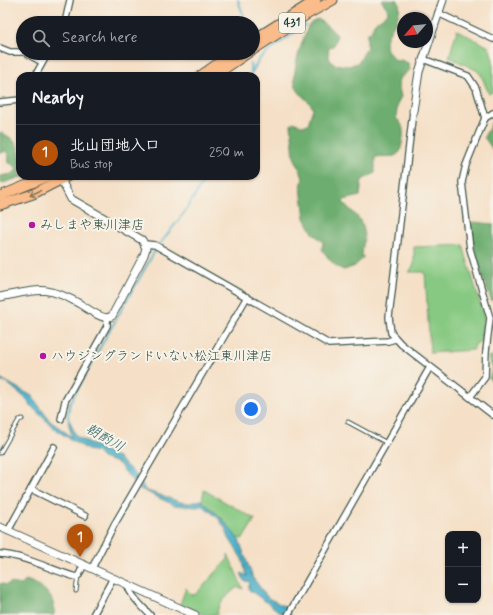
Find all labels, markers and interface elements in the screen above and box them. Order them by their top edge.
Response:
north arrow [397,12,433,48]
road number: 431 [279,13,305,33]
search box [16,16,260,60]
icon: search [30,27,52,49]
text: Search here [62,28,138,48]
text: Nearby [32,87,84,109]
text: 北山団地入口 [70,136,160,156]
text: 1 [42,144,48,161]
text: 250 m [209,144,244,161]
text: Bus stop [70,156,113,173]
one-way arrow [29,190,41,197]
place label: みしまや東川津店 [40,217,144,234]
marker: みしまや東川津店 [27,220,37,230]
place label: ハウジングランドいない松江東川津店 [51,348,272,365]
marker: ハウジングランドいない松江東川津店 [38,351,48,361]
your location [241,399,261,419]
water label: 朝酌川 [82,420,128,456]
pin: 1 [67,524,93,557]
map controls [445,531,481,603]
button: + [445,531,481,567]
button: − [445,567,481,603]

